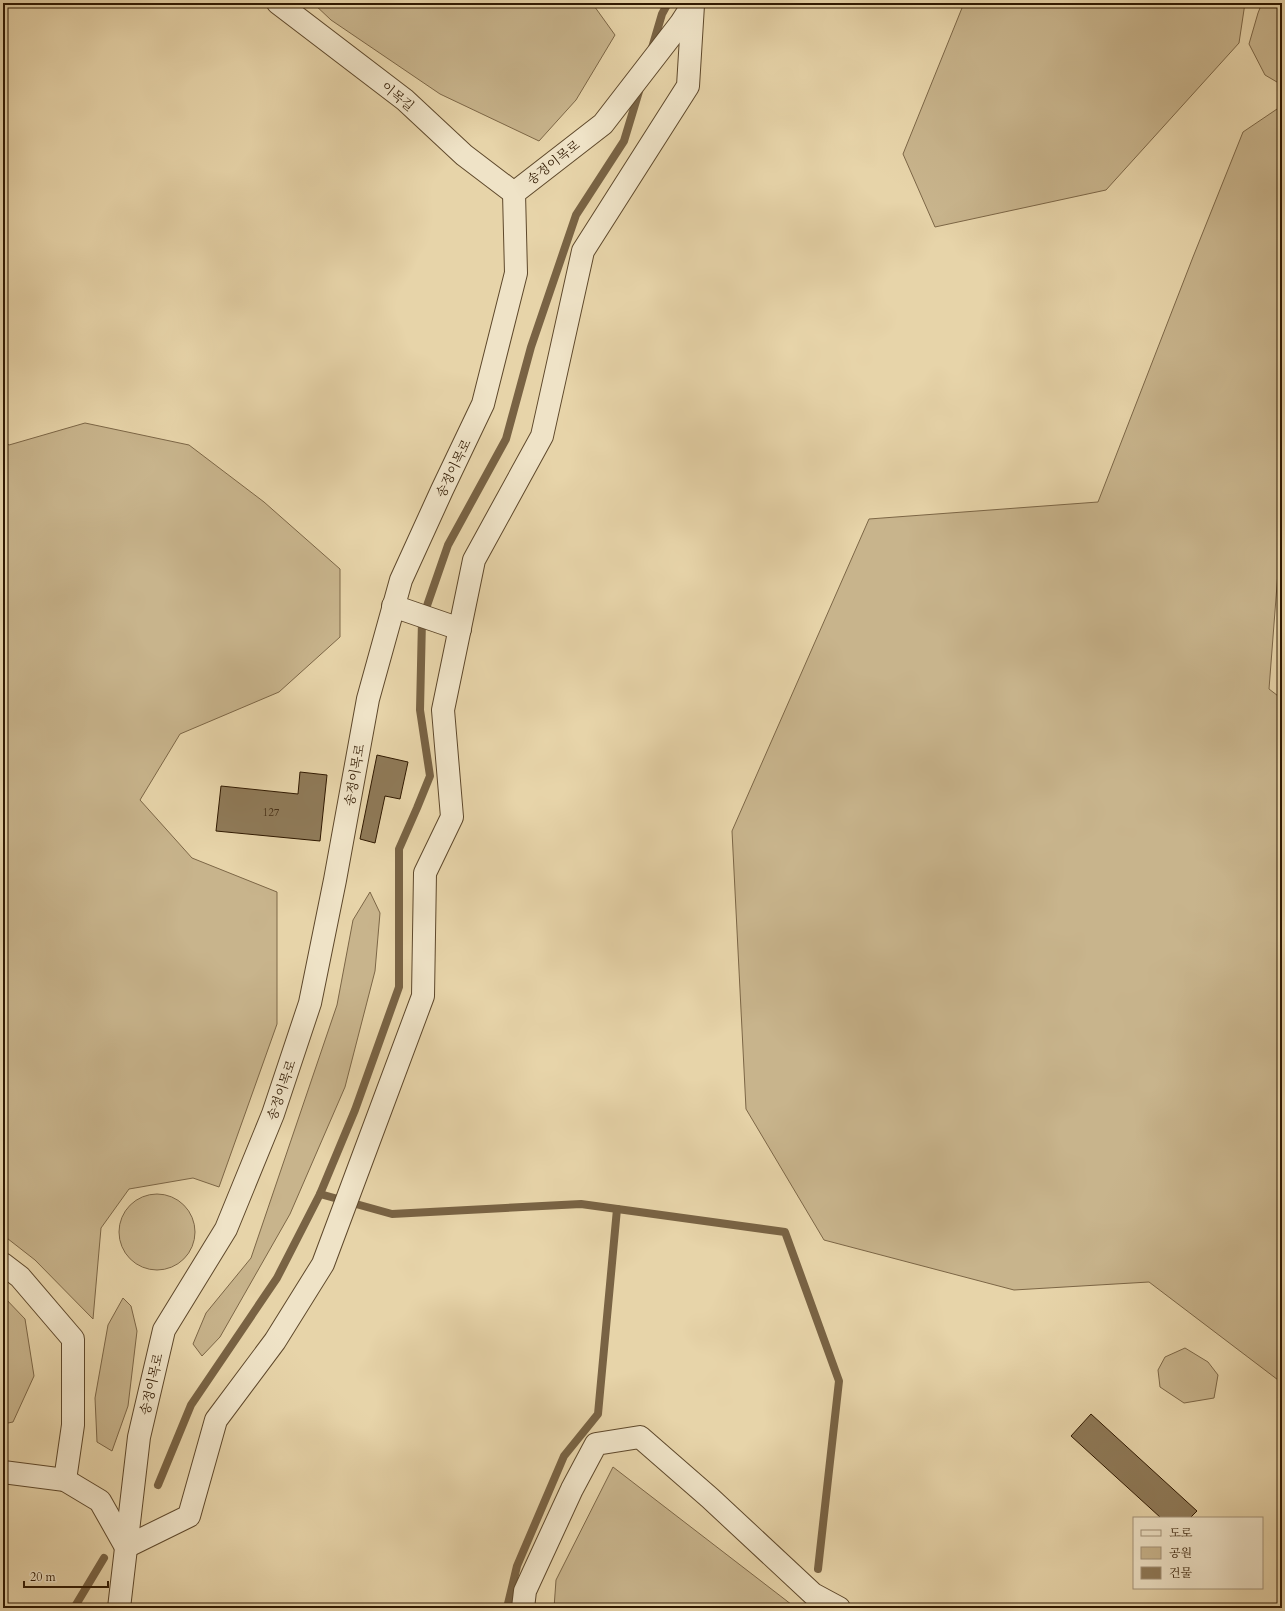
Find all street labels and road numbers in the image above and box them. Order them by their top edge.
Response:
street label: 이목길 [377,78,418,116]
street label: 송정이목로 [523,136,584,189]
street label: 송정이목로 [432,436,476,501]
street label: 송정이목로 [341,742,369,808]
street label: 송정이목로 [263,1057,301,1123]
street label: 송정이목로 [136,1351,168,1417]

